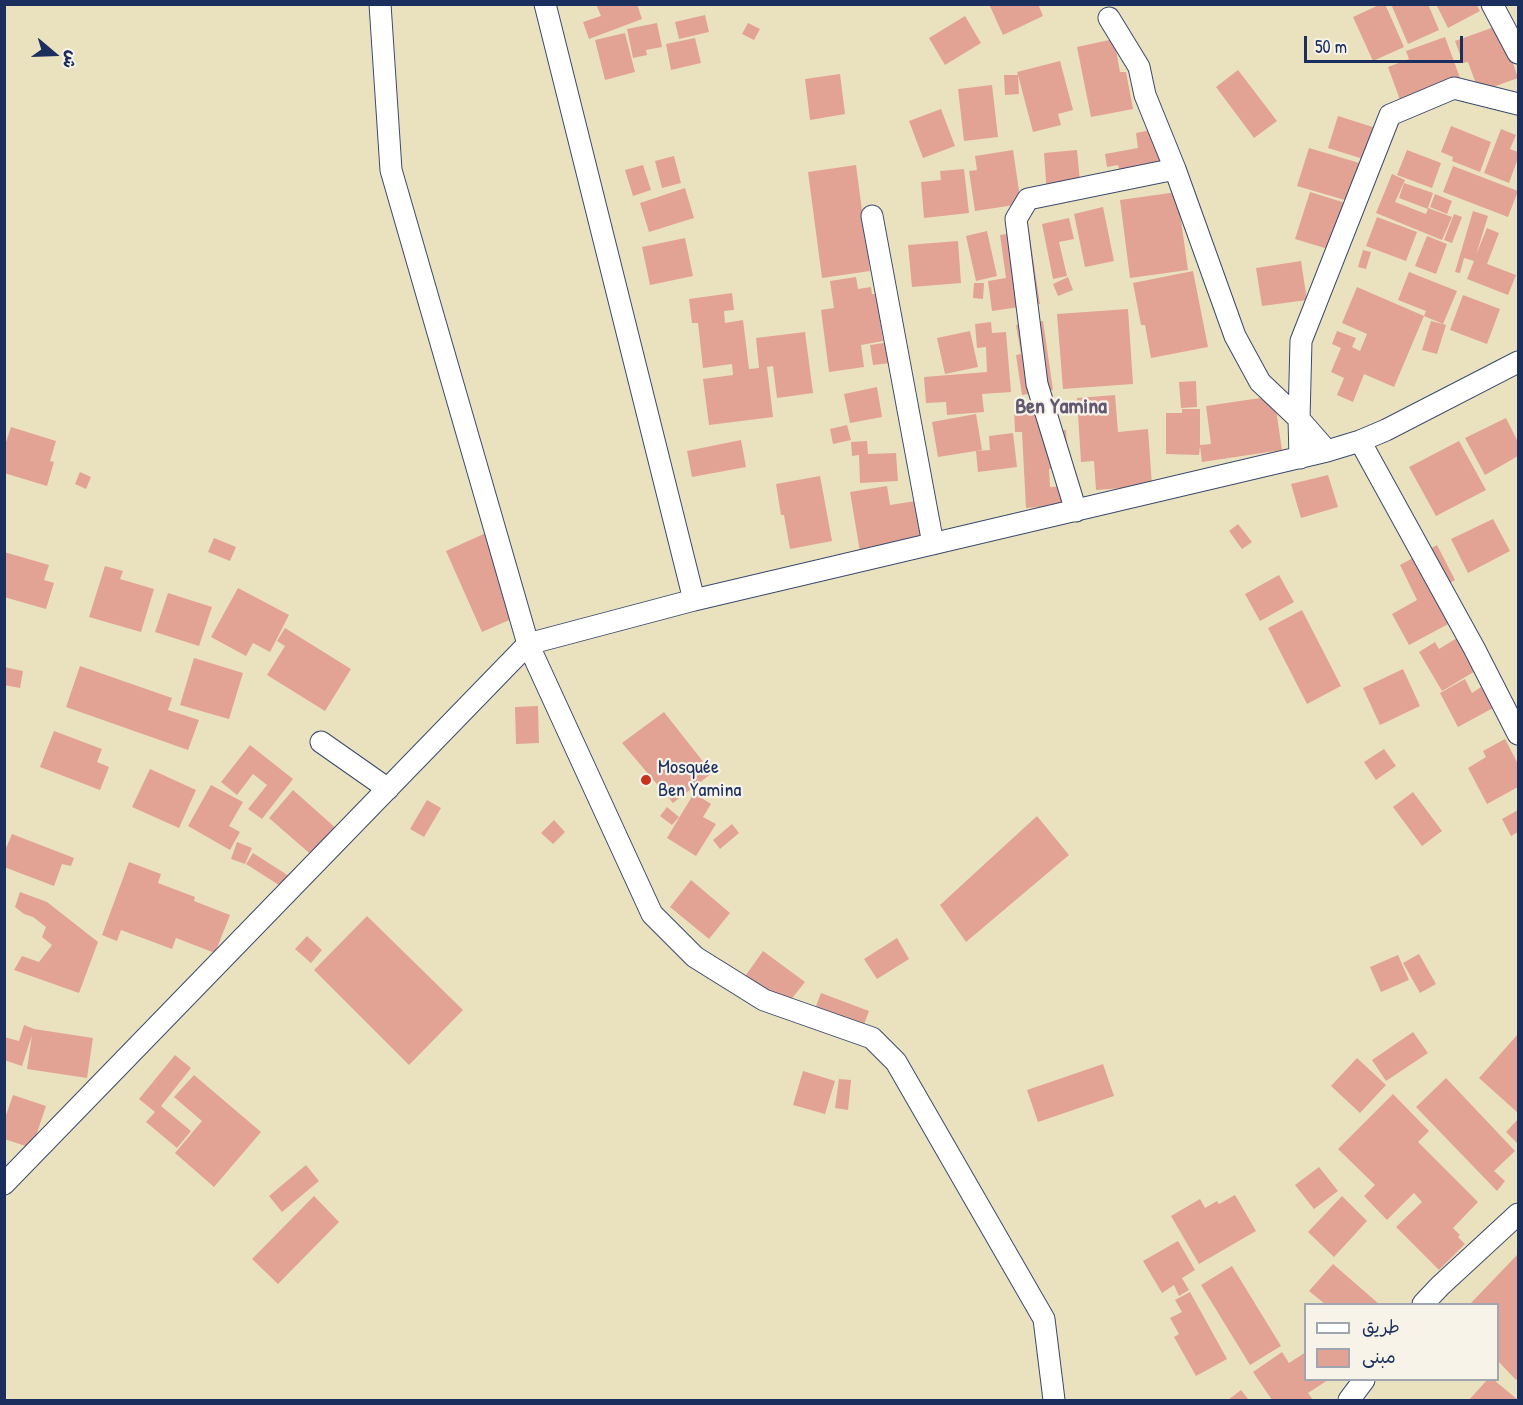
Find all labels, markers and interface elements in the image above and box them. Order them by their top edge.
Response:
north arrow [24,24,84,84]
scale bar [1307,24,1466,62]
text: 50 m [1315,34,1347,59]
text: ش [58,48,84,72]
district label: Ben Yamina [1015,394,1107,420]
place label: Mosquée Ben Yamina [658,756,741,803]
marker: Mosquée Ben Yamina [639,773,653,787]
legend [1304,1303,1499,1381]
text: طريق [1362,1314,1400,1339]
text: مبنى [1362,1344,1396,1369]

